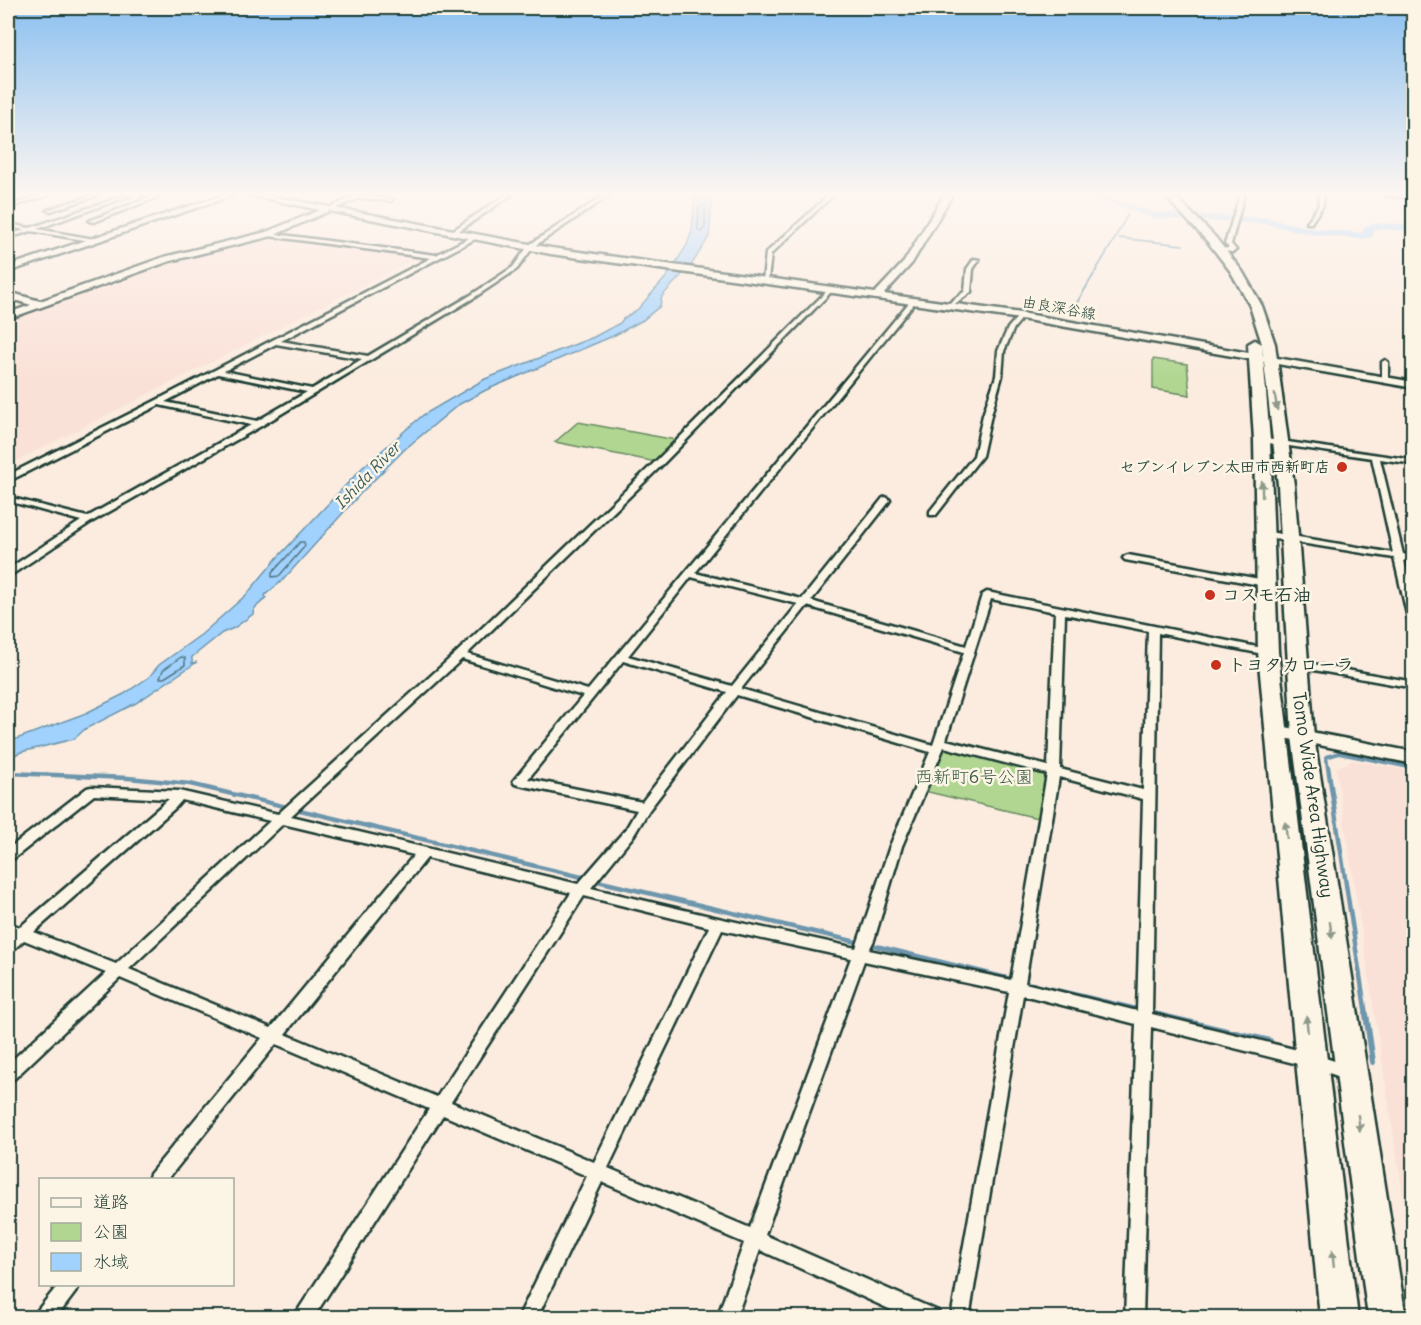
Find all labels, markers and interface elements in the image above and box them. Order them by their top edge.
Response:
street label: 由良深谷線 [1020,292,1098,323]
one-way arrow [1272,392,1281,411]
water label: Ishida River [330,435,406,513]
place label: セブンイレブン太田市西新町店 [1120,457,1330,476]
marker: セブンイレブン太田市西新町店 [1335,460,1349,474]
one-way arrow [1258,479,1267,498]
place label: コスモ石油 [1222,583,1311,606]
marker: コスモ石油 [1203,588,1217,602]
place label: トヨタカローラ [1228,653,1354,676]
marker: トヨタカローラ [1209,658,1223,672]
street label: Tomo Wide Area Highway [1288,690,1339,899]
park label: 西新町6号公園 [915,765,1033,788]
one-way arrow [1281,820,1291,839]
one-way arrow [1326,920,1335,939]
one-way arrow [1302,1014,1311,1033]
one-way arrow [1354,1113,1363,1132]
legend [39,1178,234,1286]
text: 道路 [93,1190,129,1213]
text: 公園 [93,1220,129,1243]
text: 水域 [93,1250,129,1273]
one-way arrow [1328,1250,1337,1269]

